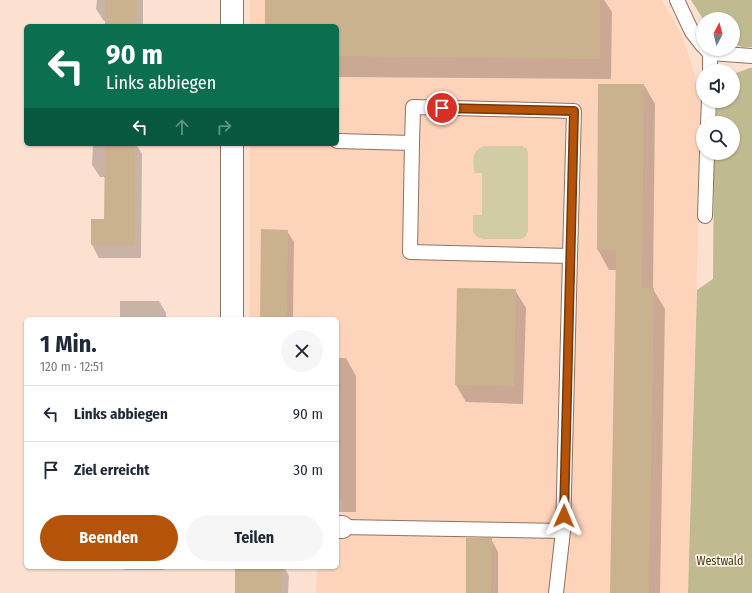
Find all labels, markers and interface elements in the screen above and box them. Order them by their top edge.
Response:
north arrow [696,12,740,56]
map controls [696,12,740,160]
text: 90 m [106,38,163,71]
icon: left [40,40,92,92]
button: sound [696,64,740,108]
text: Links abbiegen [106,72,216,94]
pin [425,91,459,125]
icon: arrive [431,97,453,119]
icon: left [129,116,151,138]
icon: ahead [171,116,193,138]
icon: right [213,116,235,138]
button: search [696,116,740,160]
text: 1 Min. [40,330,97,358]
button: close [281,330,323,372]
text: 120 m · 12:51 [40,359,104,374]
icon: left [40,403,62,425]
text: Links abbiegen [74,405,168,423]
text: 90 m [293,405,323,423]
icon: arrive [40,459,62,481]
text: Ziel erreicht [74,461,149,479]
text: 30 m [293,461,323,479]
position arrow [543,495,585,537]
button: Beenden [40,515,178,561]
button: Teilen [186,515,323,561]
park label: Westwald [697,554,743,568]

